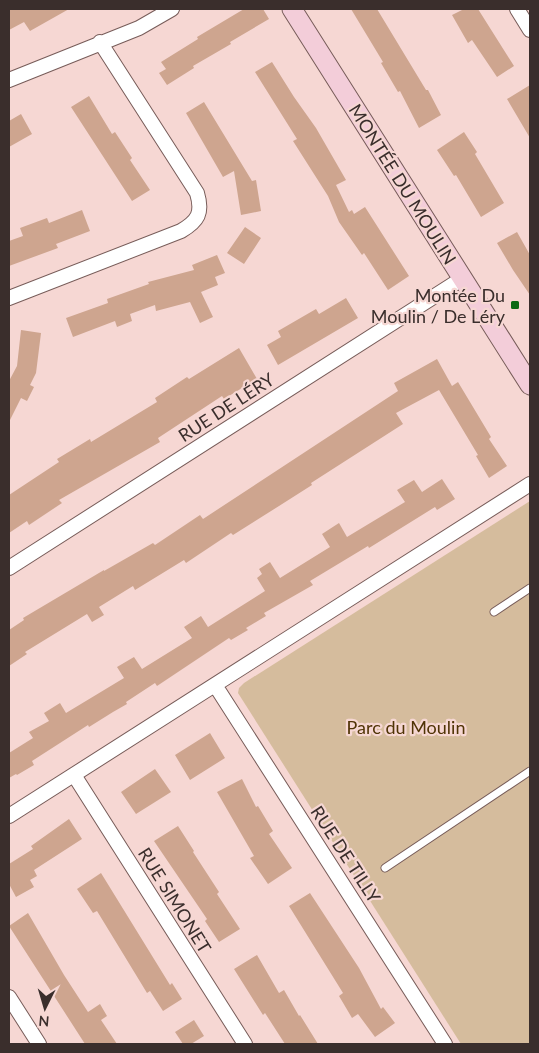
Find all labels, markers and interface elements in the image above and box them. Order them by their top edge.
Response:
street label: MONTÉE DU MOULIN [345,100,461,268]
place label: Montée Du Moulin / De Léry [371,284,506,327]
marker: Montée Du Moulin / De Léry [509,299,521,311]
street label: RUE DE LÉRY [174,367,279,446]
park label: Parc du Moulin [347,716,465,738]
street label: RUE DE TILLY [306,801,386,907]
street label: RUE SIMONET [134,843,216,957]
north arrow [20,983,70,1033]
text: N [38,1013,50,1030]

